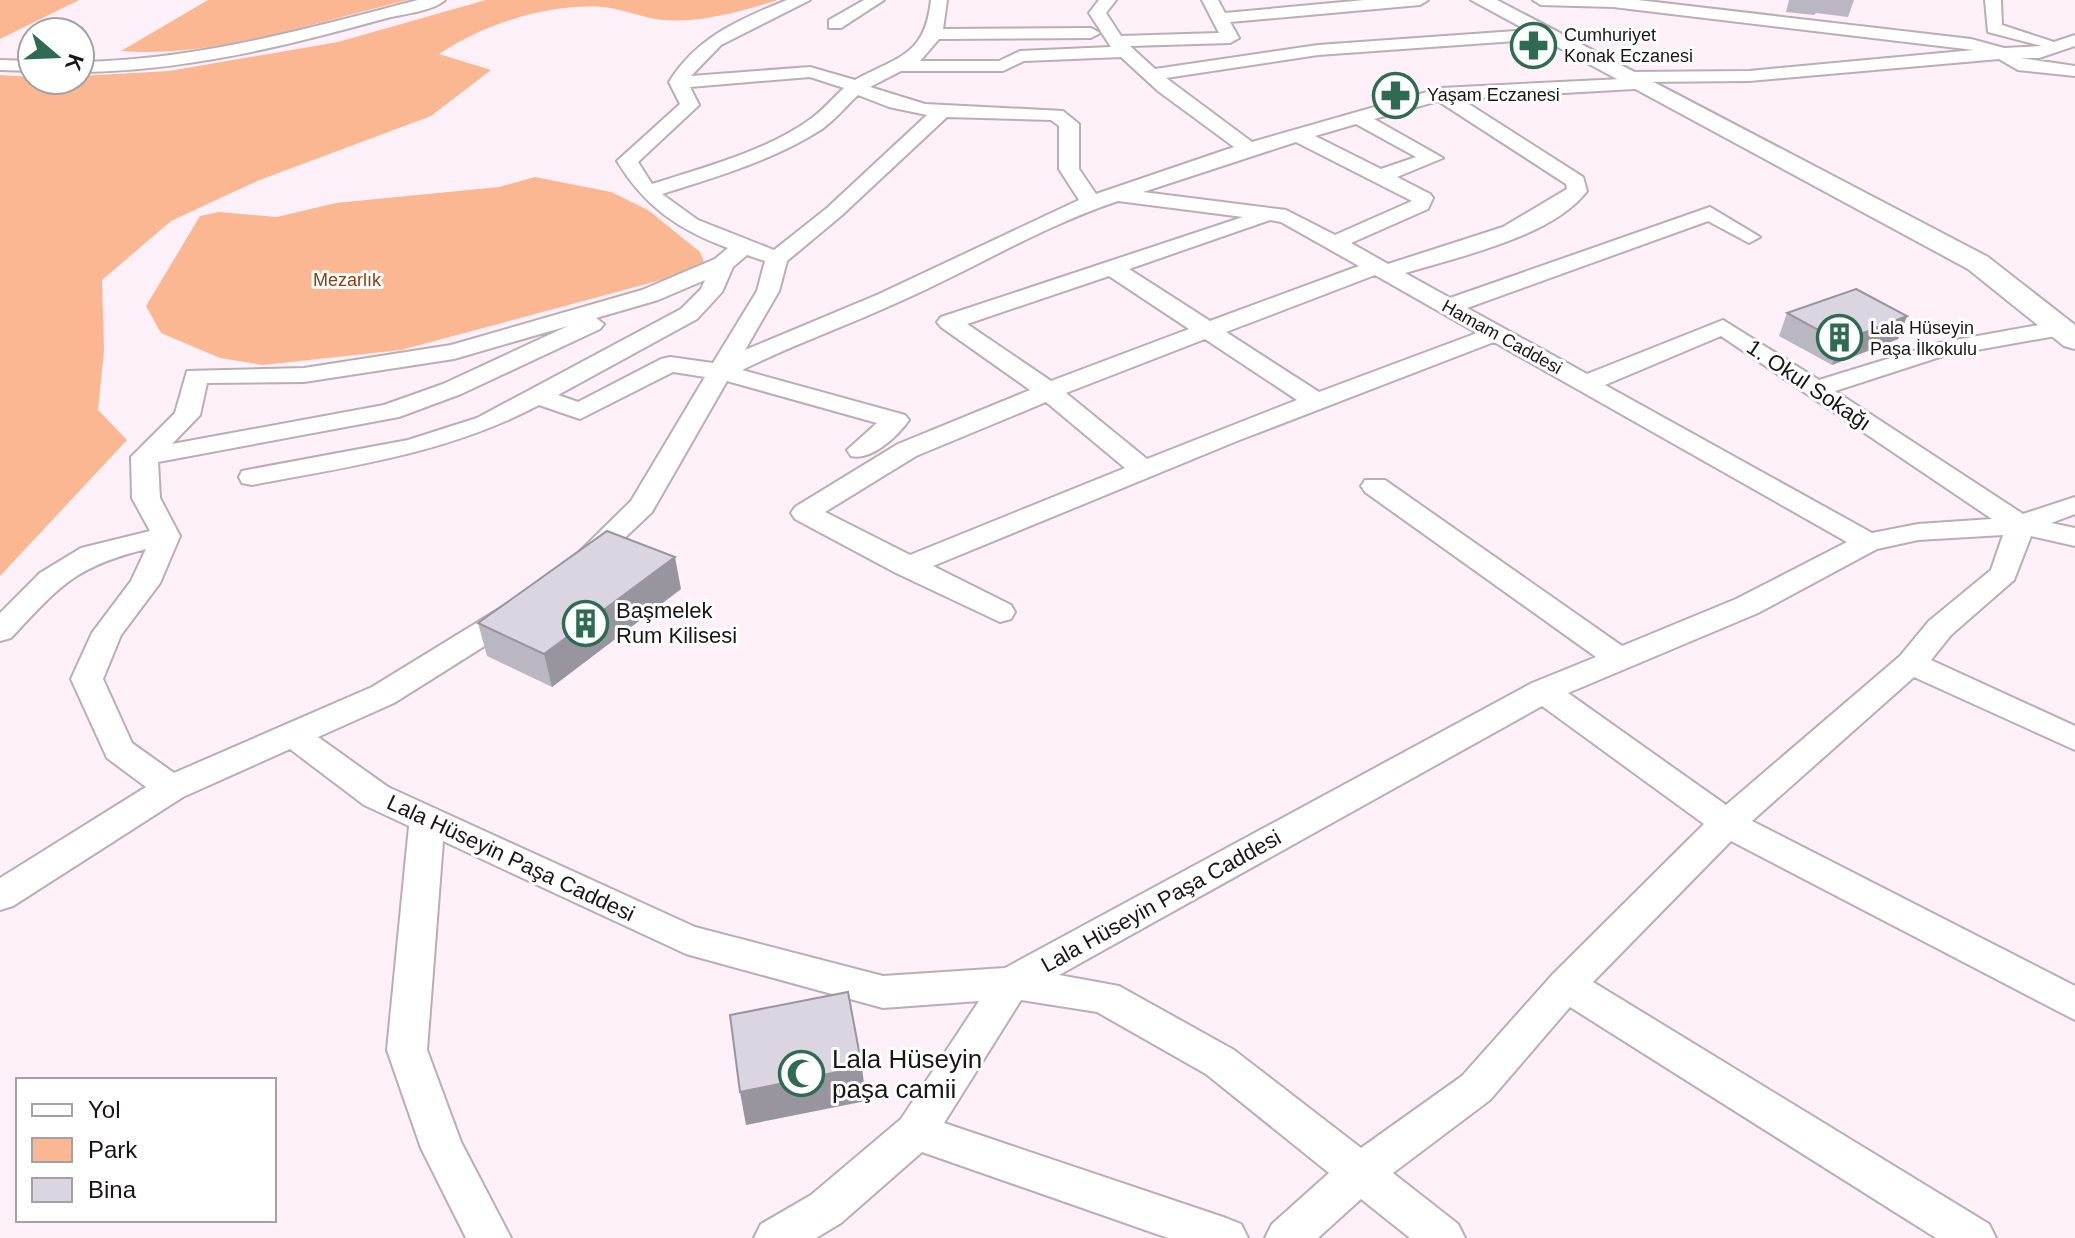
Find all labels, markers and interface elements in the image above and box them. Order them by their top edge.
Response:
north arrow [16,16,96,96]
pharmacy icon: Cumhuriyet Konak Eczanesi [1509,21,1557,69]
place label: Cumhuriyet Konak Eczanesi [1564,25,1693,66]
text: K [60,51,89,74]
pharmacy icon: Yaşam Eczanesi [1372,71,1420,119]
place label: Yaşam Eczanesi [1427,85,1560,105]
park label: Mezarlık [313,270,382,290]
street label: Hamam Caddesi [1439,296,1565,378]
building icon: Lala Hüseyin Paşa İlkokulu [1815,314,1863,362]
place label: Lala Hüseyin Paşa İlkokulu [1870,318,1977,359]
street label: 1. Okul Sokağı [1742,334,1876,436]
place label: Başmelek Rum Kilisesi [616,598,737,648]
building icon: Başmelek Rum Kilisesi [561,599,609,647]
street label: Lala Hüseyin Paşa Caddesi [383,790,639,926]
street label: Lala Hüseyin Paşa Caddesi [1037,825,1285,977]
place label: Lala Hüseyin paşa camii [832,1044,982,1104]
mosque icon: Lala Hüseyin paşa camii [777,1050,825,1098]
legend [16,1078,276,1222]
text: Yol [88,1096,120,1123]
text: Park [88,1136,138,1163]
text: Bina [88,1176,137,1203]

